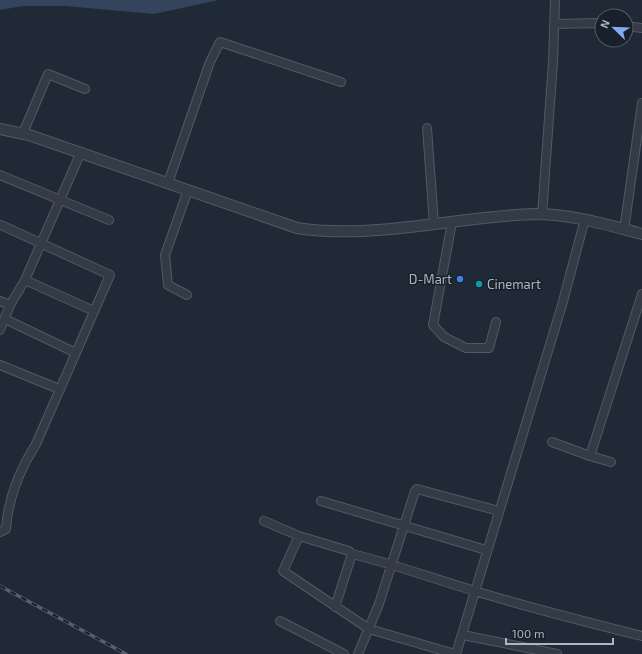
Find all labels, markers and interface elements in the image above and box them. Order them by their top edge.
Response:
north arrow [594,8,634,48]
text: N [597,18,612,30]
place label: D-Mart [409,271,452,287]
marker: D-Mart [455,274,465,284]
place label: Cinemart [487,276,541,292]
marker: Cinemart [474,279,484,289]
scale bar [506,620,613,646]
text: 100 m [512,626,544,640]

